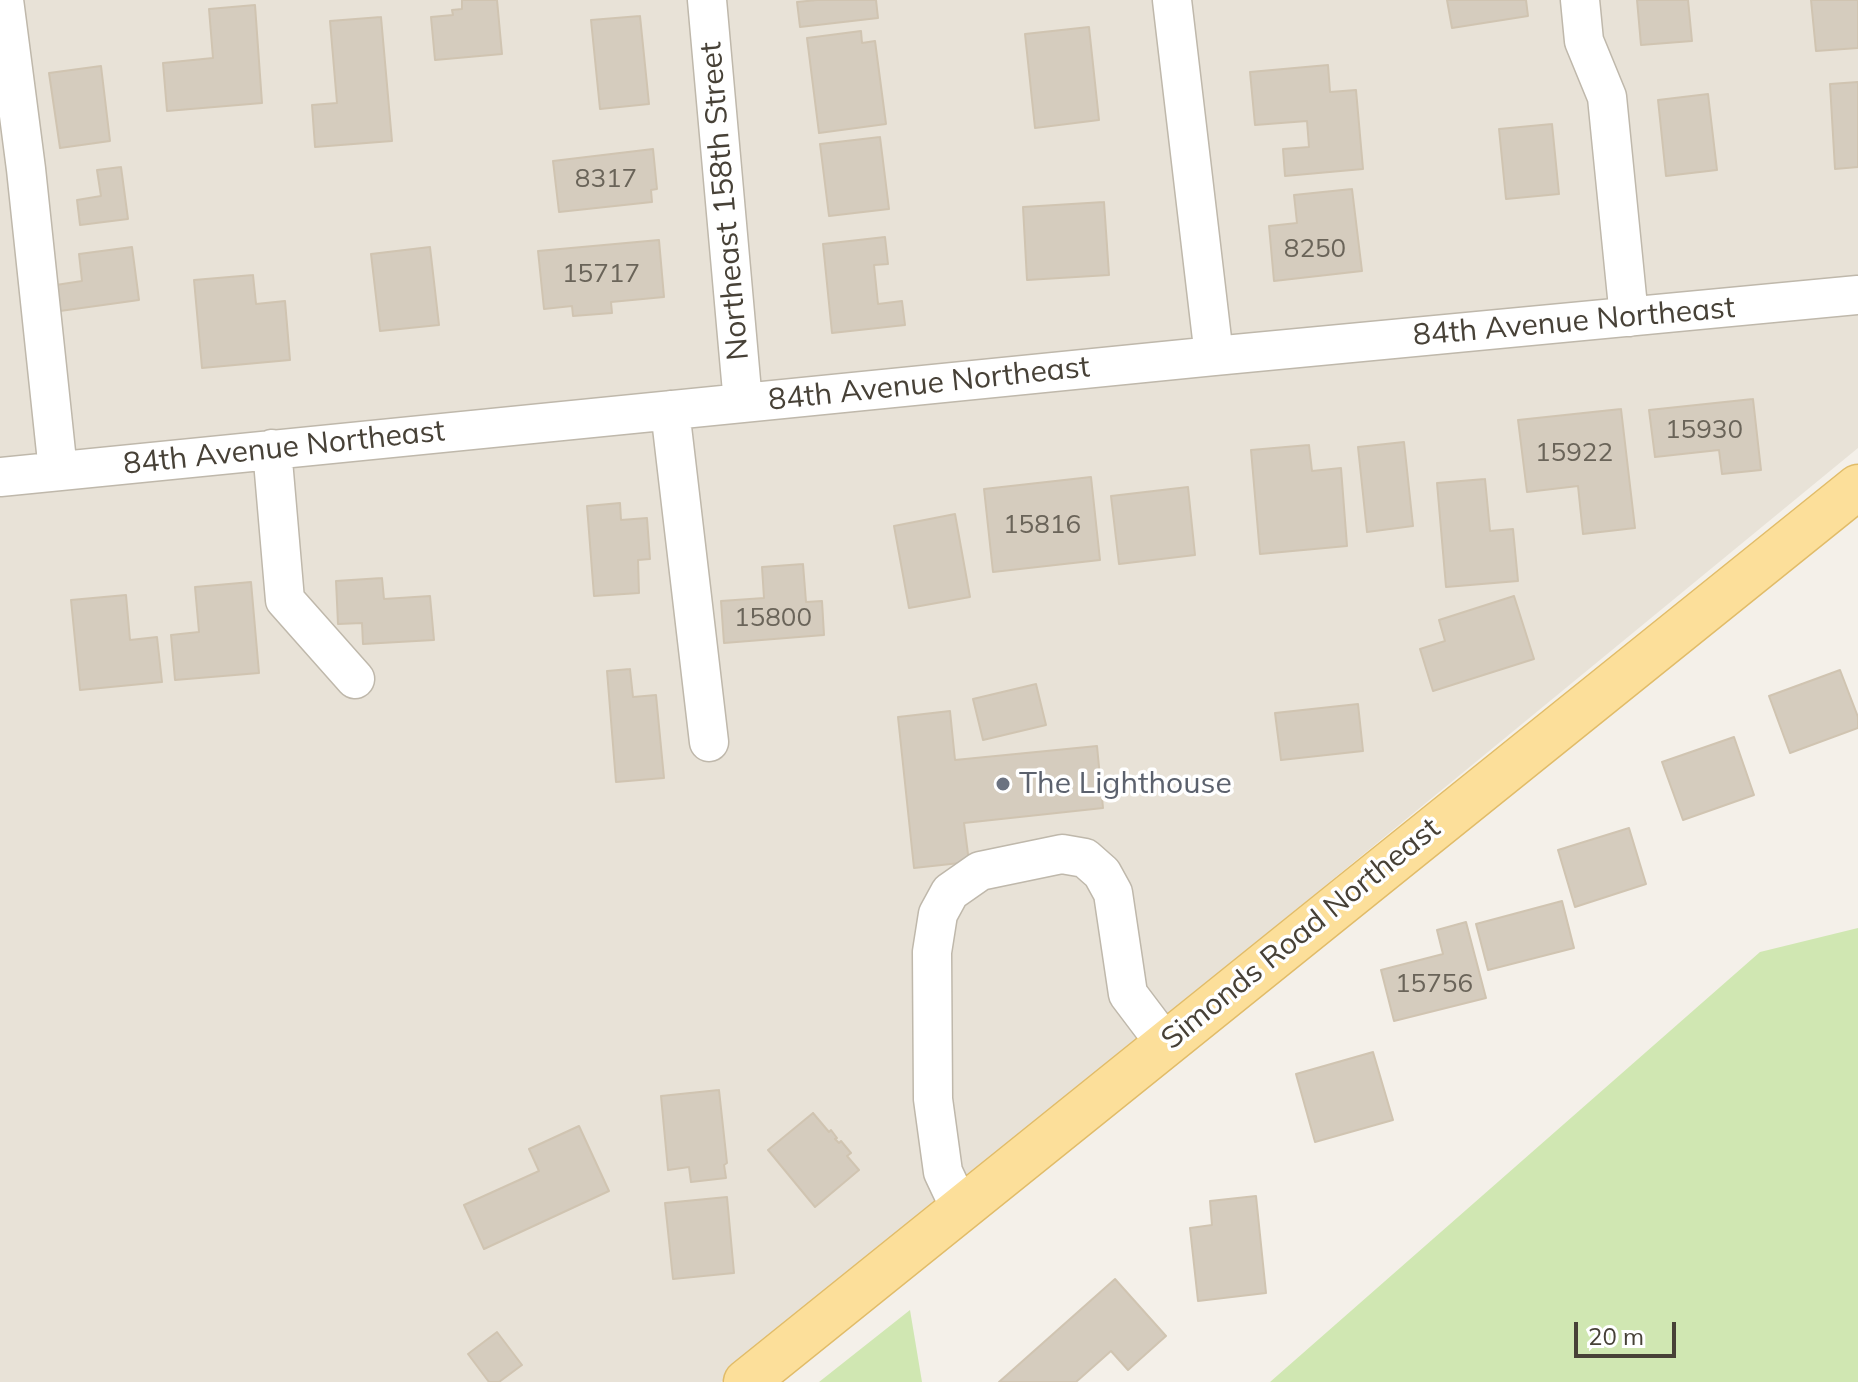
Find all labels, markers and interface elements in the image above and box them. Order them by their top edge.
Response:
street label: Northeast 158th Street [693,40,757,362]
house number: 8317 [575,163,637,195]
house number: 8250 [1284,233,1346,265]
house number: 15717 [562,258,640,290]
street label: 84th Avenue Northeast [1412,290,1736,354]
street label: 84th Avenue Northeast [766,349,1092,419]
street label: 84th Avenue Northeast [121,413,447,483]
house number: 15930 [1665,414,1743,446]
house number: 15922 [1535,437,1613,469]
house number: 15816 [1003,509,1081,541]
house number: 15800 [734,602,812,634]
place label: The Lighthouse [1019,766,1232,802]
marker: The Lighthouse [994,775,1012,793]
street label: Simonds Road Northeast [1155,811,1447,1057]
house number: 15756 [1395,968,1473,1000]
scale bar [1578,1306,1680,1356]
text: 20 m [1588,1321,1644,1351]

